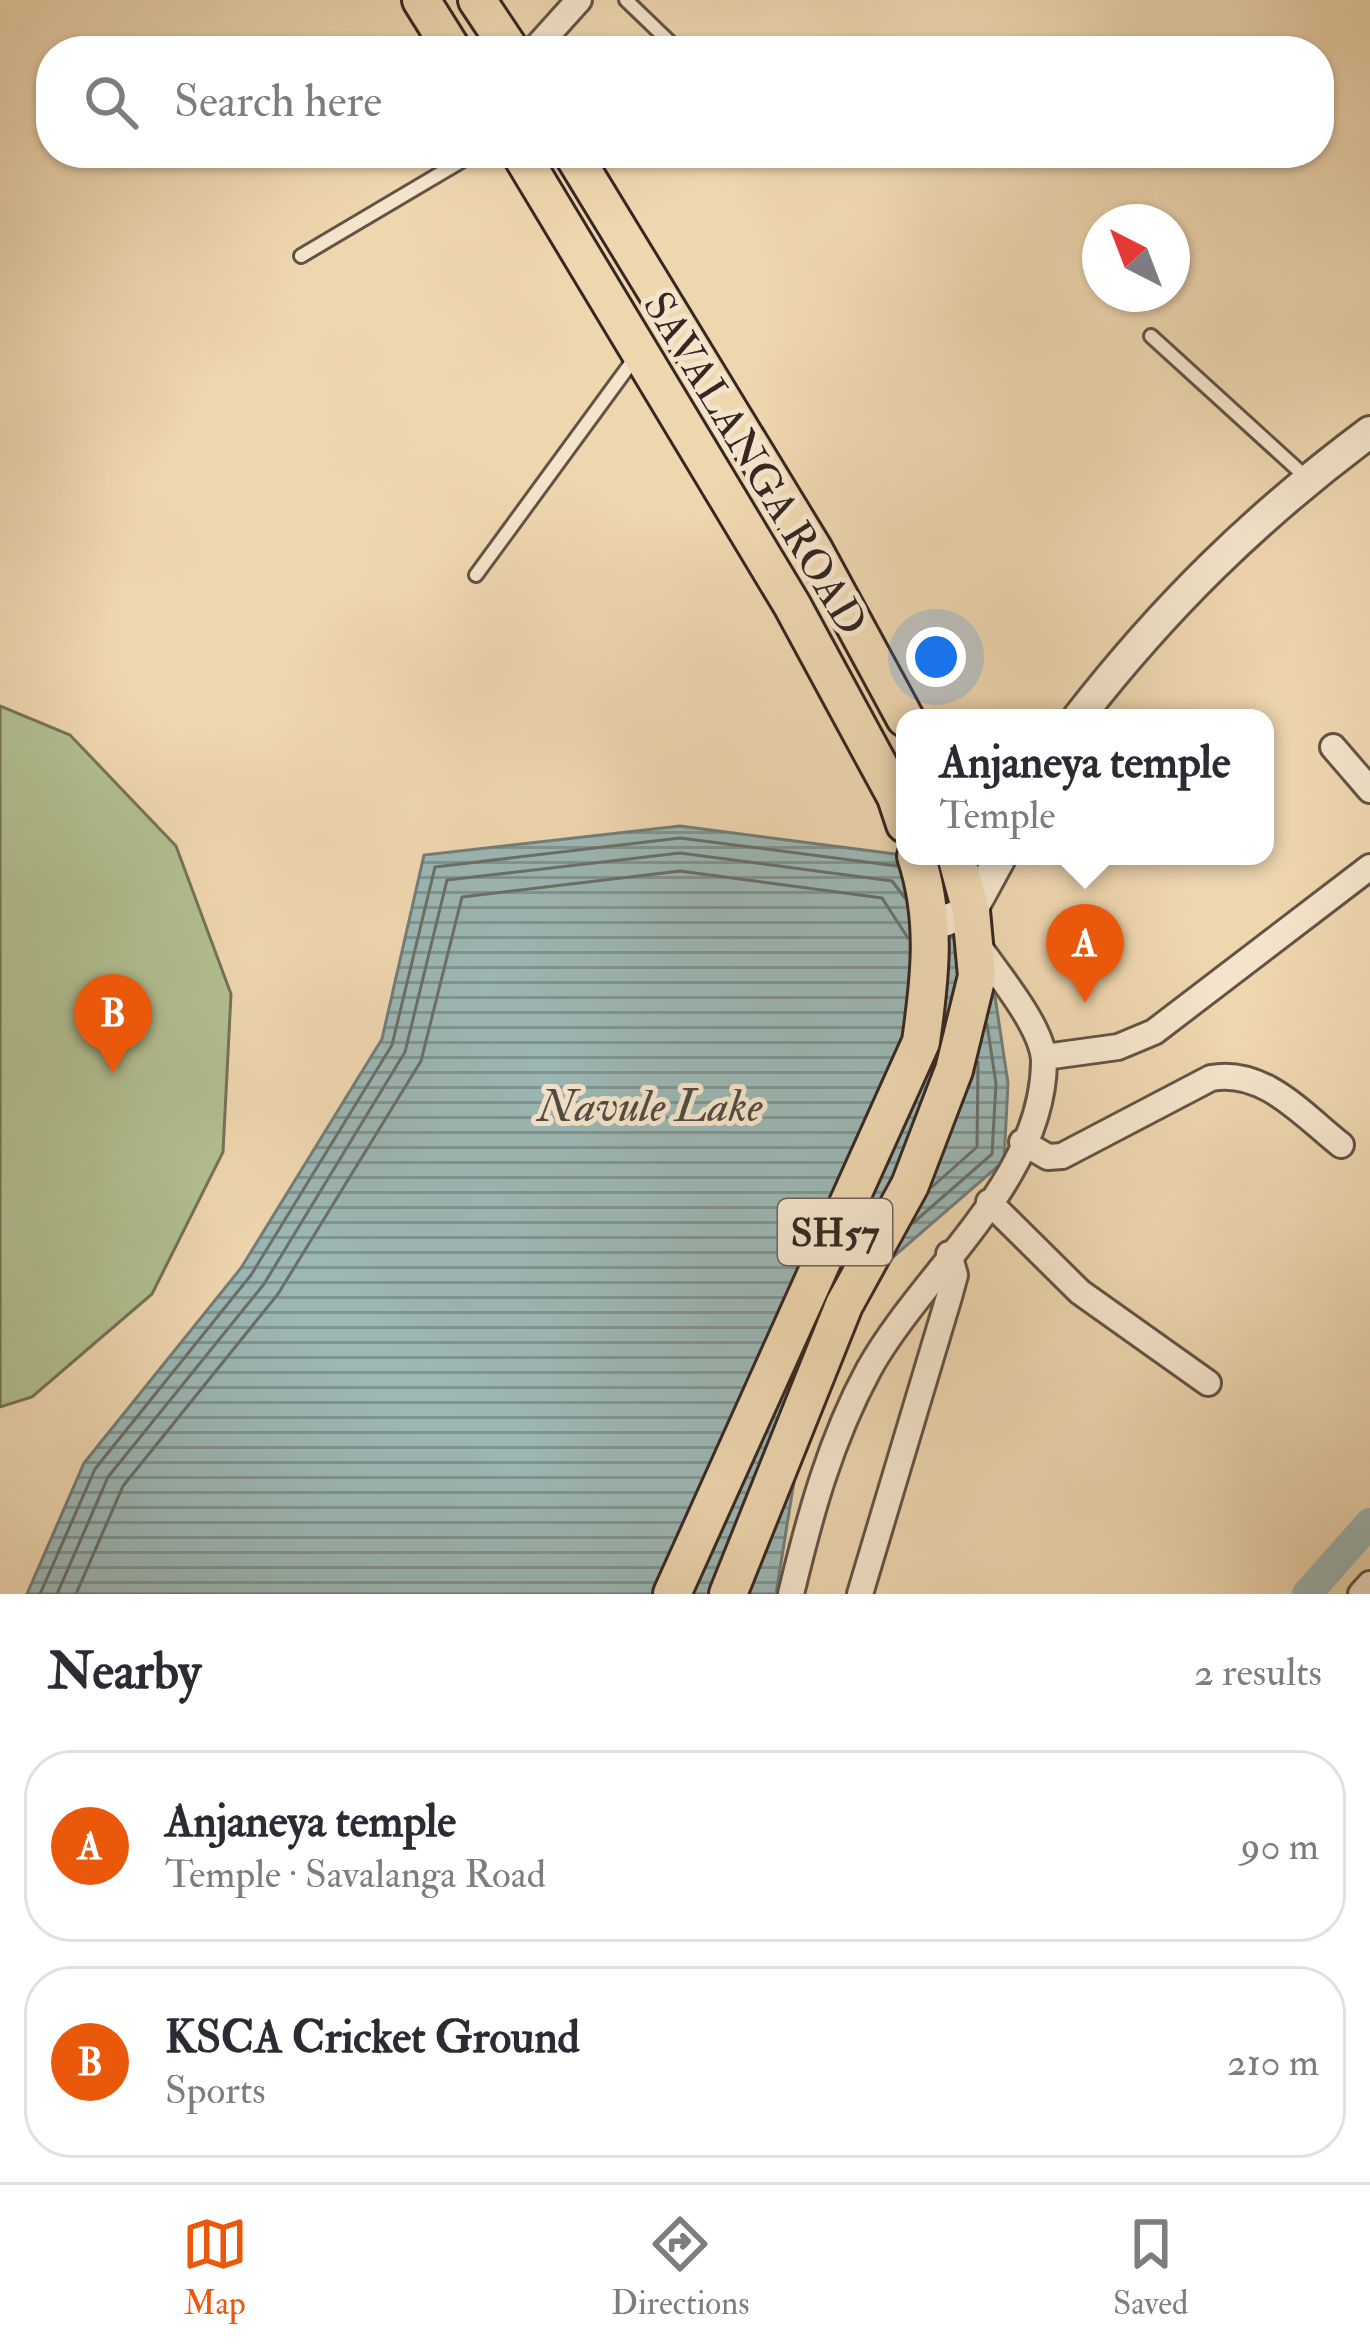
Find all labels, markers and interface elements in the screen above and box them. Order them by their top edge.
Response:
search box [36,36,1334,168]
icon: search [78,69,144,135]
text: Search here [174,74,382,130]
north arrow [1082,204,1190,312]
street label: SAVALANGA ROAD [631,283,877,645]
your location [906,627,966,687]
popup [896,709,1274,865]
text: Anjaneya temple [940,735,1230,791]
text: Temple [940,791,1056,840]
pin: A [1046,904,1124,1003]
pin: B [74,974,152,1073]
water label: Navule Lake [536,1079,763,1135]
road number: SH57 [778,1199,892,1265]
text: Nearby [48,1640,201,1704]
text: 2 results [1194,1648,1322,1697]
text: Anjaneya temple [165,1794,456,1850]
text: A [78,1822,102,1871]
text: 90 m [1241,1822,1319,1871]
text: Temple · Savalanga Road [165,1850,546,1899]
text: KSCA Cricket Ground [165,2010,580,2066]
text: B [77,2038,103,2087]
text: 210 m [1227,2038,1319,2087]
text: Sports [165,2066,266,2115]
tab: Map [182,2211,248,2324]
tab: Directions [611,2211,750,2324]
tab: Saved [1113,2211,1188,2324]

